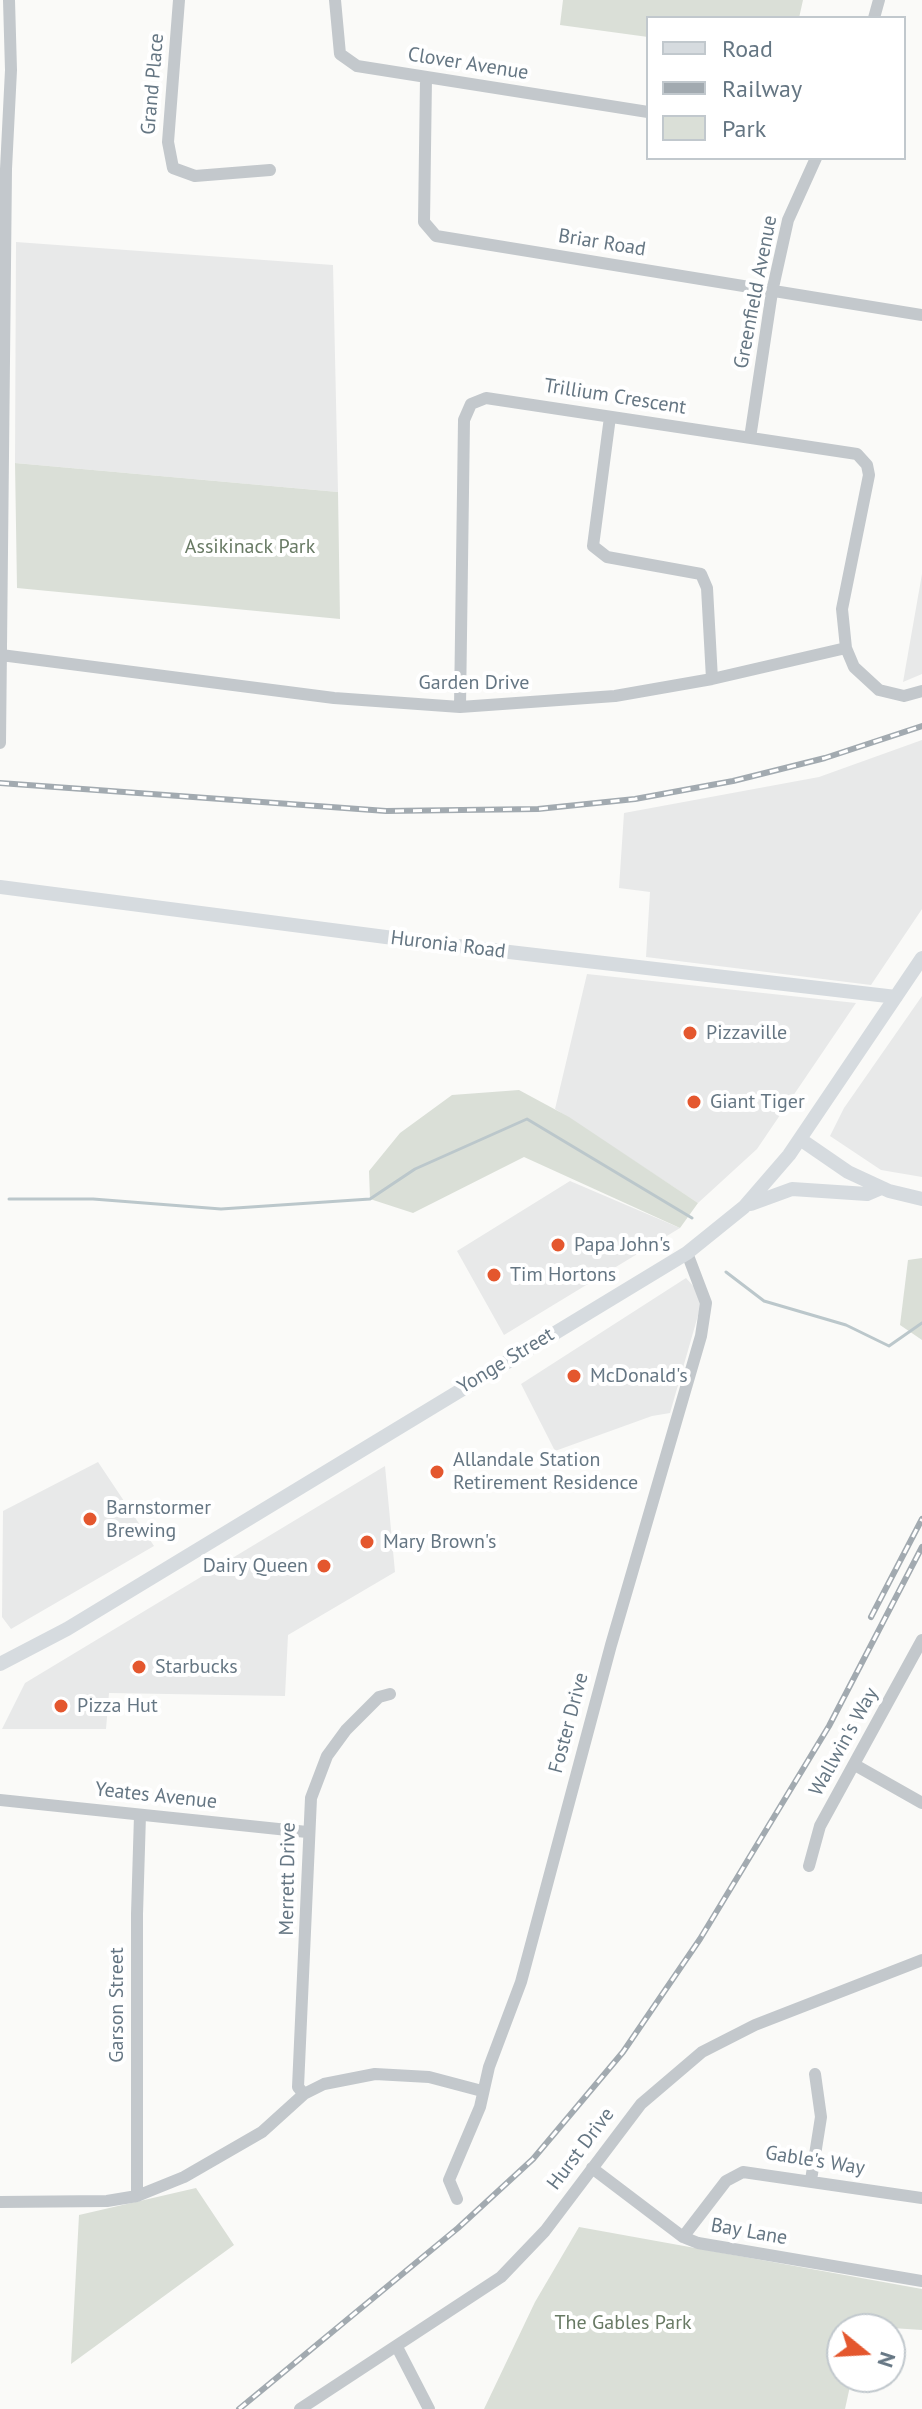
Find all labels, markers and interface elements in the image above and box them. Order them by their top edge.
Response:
legend [646,16,906,160]
street label: Grand Place [137,32,169,136]
text: Road [722,33,773,64]
street label: Clover Avenue [406,43,530,85]
text: Railway [722,73,802,104]
text: Park [722,113,766,144]
street label: Greenfield Avenue [729,213,783,371]
street label: Briar Road [557,224,647,262]
street label: Trillium Crescent [542,374,688,420]
park label: Assikinack Park [185,535,315,559]
street label: Garden Drive [419,671,529,695]
street label: Huronia Road [389,926,507,964]
place label: Pizzaville [706,1021,787,1045]
marker: Pizzaville [681,1024,699,1042]
place label: Giant Tiger [710,1090,805,1114]
marker: Giant Tiger [685,1093,703,1111]
place label: Papa John's [574,1233,670,1257]
marker: Papa John's [549,1236,567,1254]
place label: Tim Hortons [510,1263,616,1287]
marker: Tim Hortons [485,1266,503,1284]
street label: Yonge Street [453,1323,559,1399]
place label: McDonald's [590,1364,688,1388]
marker: McDonald's [565,1367,583,1385]
place label: Allandale Station Retirement Residence [453,1448,638,1495]
marker: Allandale Station Retirement Residence [428,1463,446,1481]
place label: Barnstormer Brewing [106,1496,211,1543]
marker: Barnstormer Brewing [81,1510,99,1528]
place label: Mary Brown's [383,1530,496,1554]
marker: Mary Brown's [358,1533,376,1551]
place label: Dairy Queen [203,1554,308,1578]
marker: Dairy Queen [315,1557,333,1575]
place label: Starbucks [155,1655,238,1679]
marker: Starbucks [130,1658,148,1676]
street label: Foster Drive [544,1670,594,1776]
street label: Wallwin's Way [804,1684,884,1800]
place label: Pizza Hut [77,1694,158,1718]
marker: Pizza Hut [52,1697,70,1715]
street label: Yeates Avenue [94,1778,218,1814]
street label: Merrett Drive [275,1822,301,1936]
street label: Garson Street [105,1947,129,2063]
street label: Hurst Drive [542,2103,620,2195]
street label: Gable's Way [763,2141,867,2181]
street label: Bay Lane [709,2213,789,2251]
park label: The Gables Park [554,2311,692,2335]
north arrow [826,2313,906,2393]
text: N [871,2349,902,2371]

